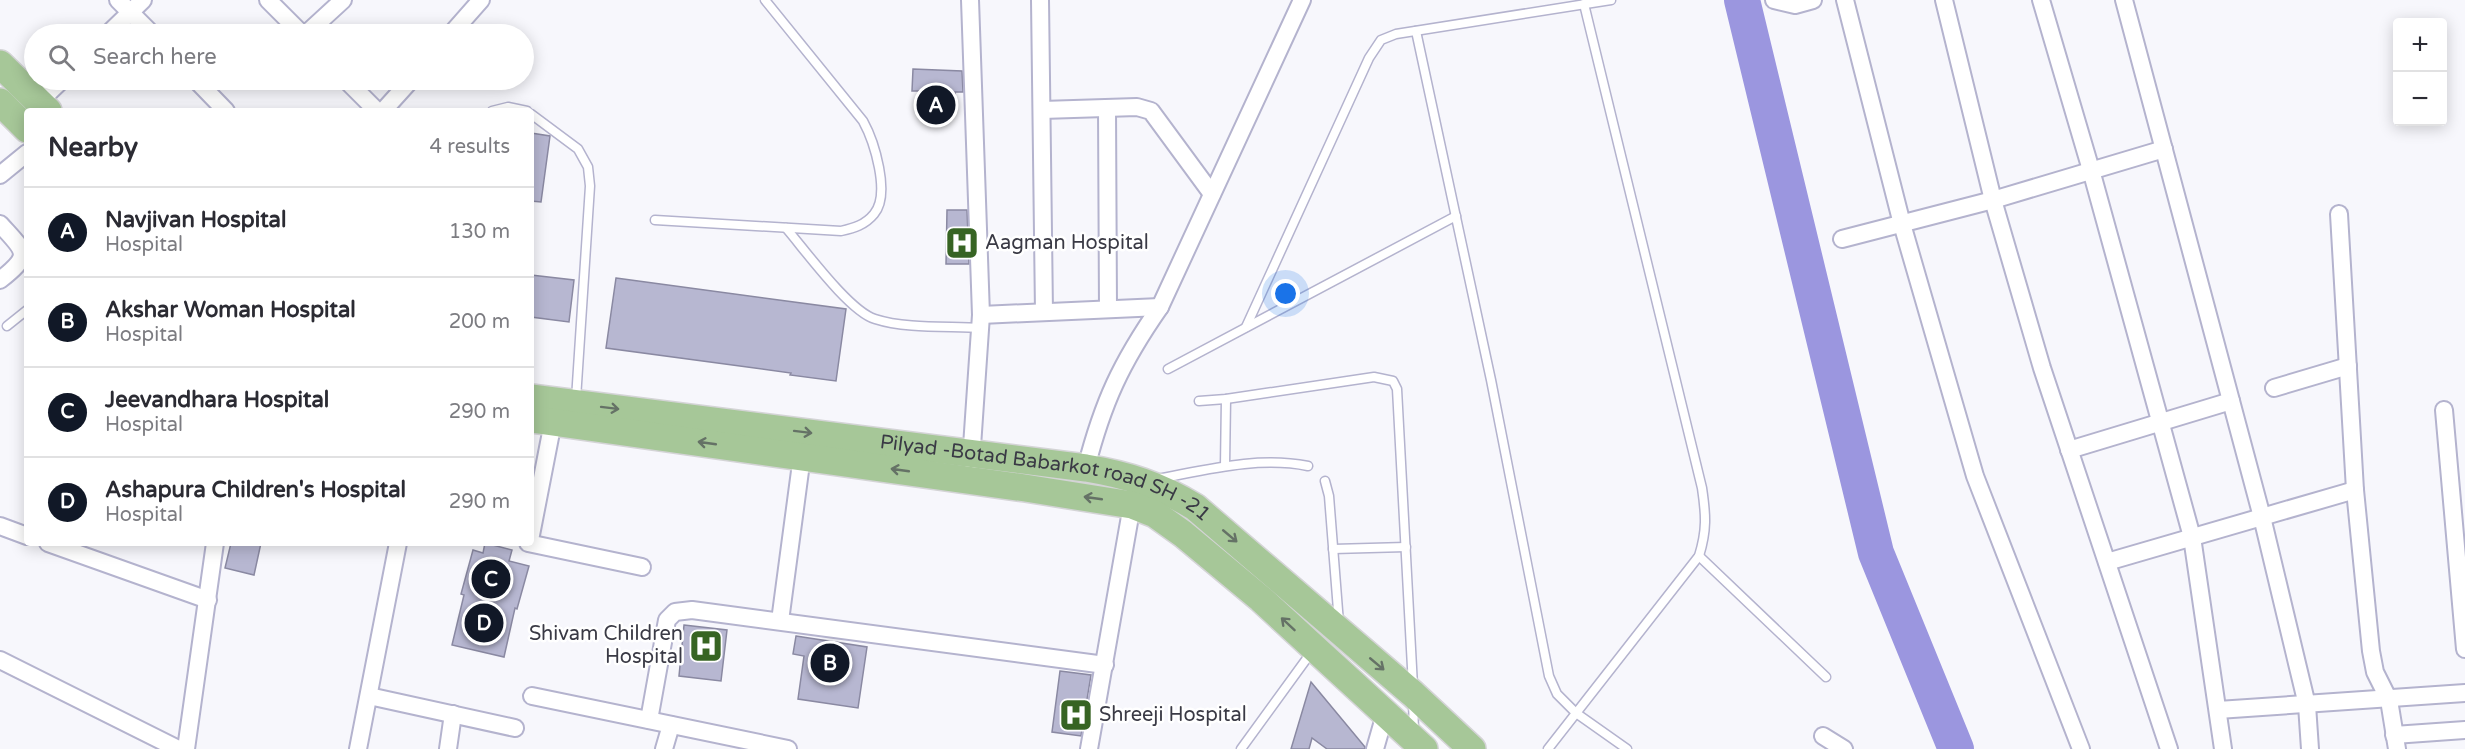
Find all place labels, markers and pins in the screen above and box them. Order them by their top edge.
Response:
pin: A [916,82,956,128]
hospital icon: Aagman Hospital [944,225,980,261]
place label: Aagman Hospital [985,231,1149,255]
pin: C [472,556,510,602]
pin: D [464,600,504,646]
place label: Shivam Children Hospital [529,622,683,669]
hospital icon: Shivam Children Hospital [688,628,724,664]
pin: B [810,640,850,686]
hospital icon: Shreeji Hospital [1058,697,1094,733]
place label: Shreeji Hospital [1099,703,1247,727]

